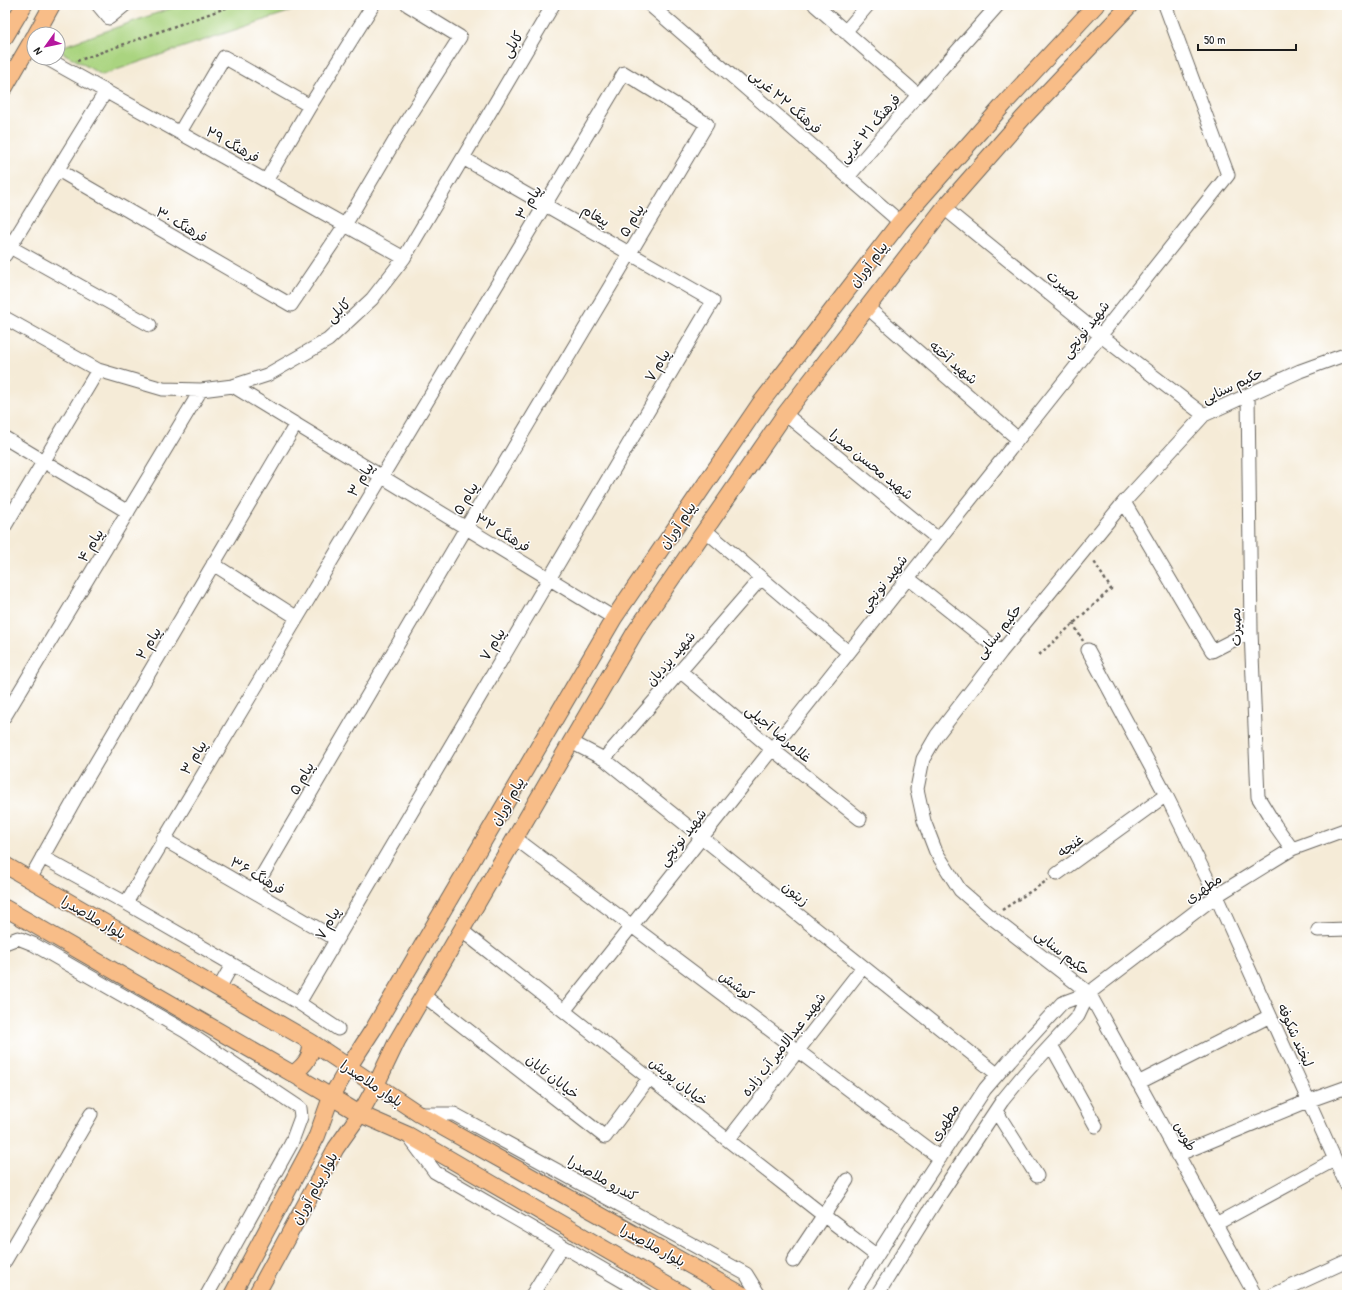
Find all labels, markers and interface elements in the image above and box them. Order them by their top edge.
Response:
north arrow [26,26,66,66]
scale bar [1198,26,1296,52]
street label: کابلی [497,27,527,61]
text: 50 m [1204,31,1225,48]
text: N [30,45,45,58]
street label: فرهنگ ۲۲ غربی [746,64,826,138]
street label: فرهنگ ۲۱ غربی [834,89,904,167]
street label: فرهنگ ۲۹ [203,121,263,167]
street label: پیام ۳ [510,181,547,224]
street label: پیغام [577,199,614,232]
street label: پیام ۵ [614,200,650,241]
street label: فرهنگ ۳۰ [153,202,211,246]
street label: پیام آوران [844,237,893,292]
street label: بصیرت [1043,265,1085,305]
street label: کابلی [321,293,355,327]
street label: شهید نونچی [1057,296,1114,362]
street label: شهید آخته [926,336,982,388]
street label: پیام ۷ [640,345,676,386]
street label: حکیم سنایی [1198,363,1266,409]
street label: شهید محسن صدرا [826,424,918,504]
street label: پیام ۳ [342,458,379,501]
street label: پیام ۵ [448,478,484,519]
street label: پیام آوران [654,498,701,553]
street label: فرهنگ ۳۲ [472,508,534,556]
street label: پیام ۴ [73,525,109,566]
street label: شهید نونچی [855,550,912,616]
street label: حکیم سنایی [970,600,1027,664]
street label: بصیرت [1225,607,1245,647]
street label: پیام ۲ [131,623,167,664]
street label: پیام ۷ [475,624,511,665]
street label: شهید یزدیان [641,626,699,690]
street label: غلامرضا آجیلی [742,700,816,766]
street label: پیام ۳ [175,736,212,779]
street label: پیام ۵ [284,758,320,799]
street label: پیام آوران [485,773,530,830]
street label: شهید نونچی [654,804,711,870]
street label: غنچه [1053,829,1088,862]
street label: فرهنگ ۳۶ [227,852,289,898]
street label: مطهری [1181,868,1225,908]
street label: زیتون [778,876,814,910]
street label: بلوار ملاصدرا [58,891,130,943]
street label: پیام ۷ [310,903,346,944]
street label: حکیم سنایی [1030,924,1095,981]
street label: کوشش [716,966,758,1004]
street label: شهید عبدالامیر آب زاده [736,988,830,1100]
street label: لبخند شکوفه [1274,1000,1318,1070]
street label: خیابان تابان [522,1049,584,1103]
street label: خیابان پویش [645,1052,712,1111]
street label: بلوار ملاصدرا [337,1055,407,1111]
street label: مطهری [925,1100,963,1144]
street label: طوس [1170,1118,1202,1154]
street label: بلوار پیام آوران [286,1148,343,1229]
street label: کندرو ملاصدرا [564,1151,641,1206]
street label: بلوار ملاصدرا [617,1219,689,1271]

